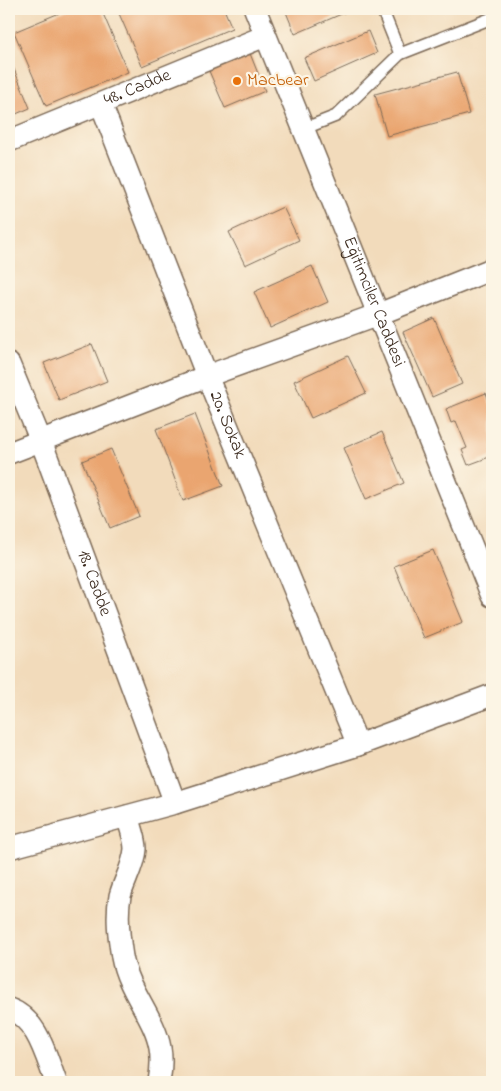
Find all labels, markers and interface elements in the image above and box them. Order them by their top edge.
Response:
street label: 48. Cadde [100,63,176,114]
place label: Macbear [247,68,309,94]
marker: Macbear [231,75,243,87]
street label: Eğitimciler Caddesi [335,233,411,371]
street label: 20. Sokak [202,387,253,463]
street label: 18. Cadde [70,546,118,621]

